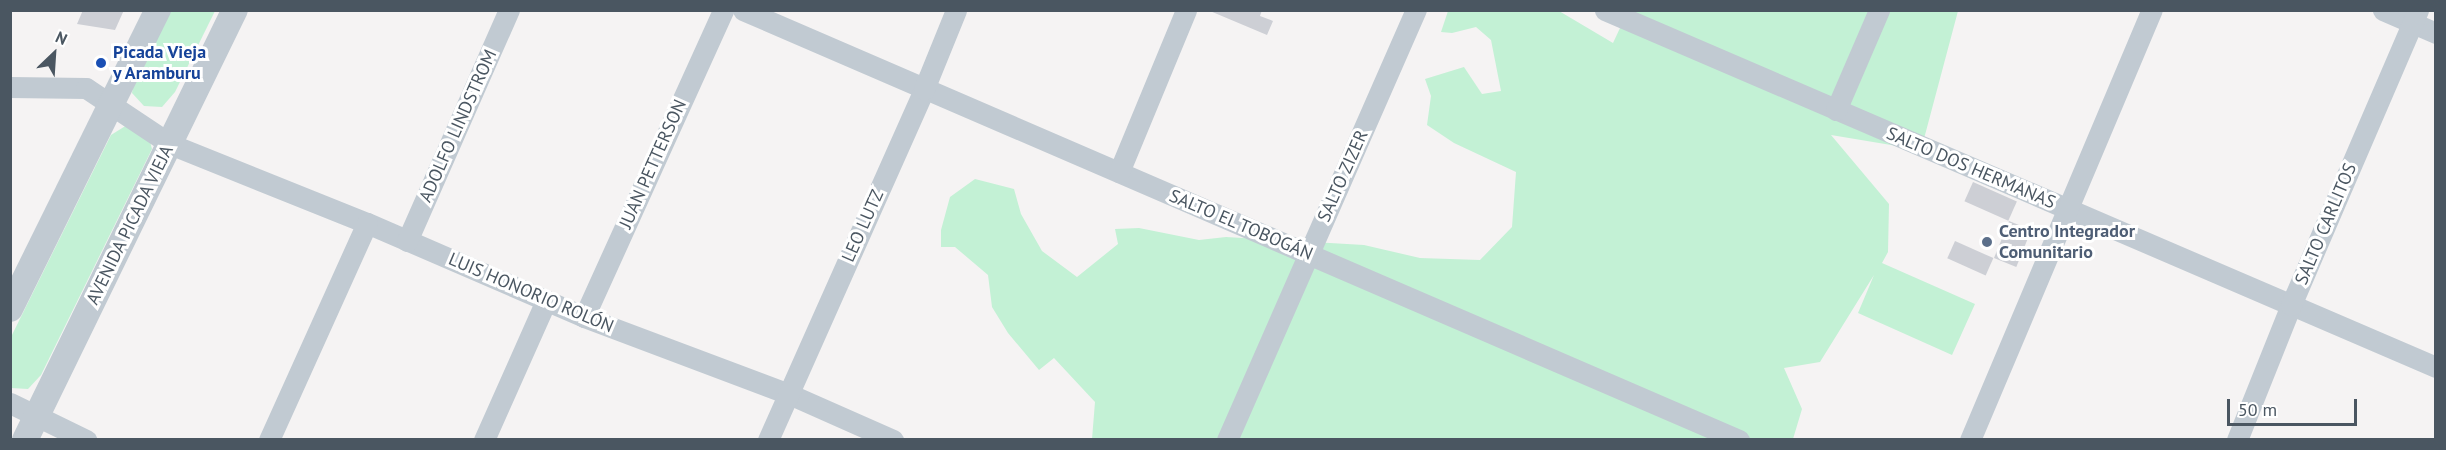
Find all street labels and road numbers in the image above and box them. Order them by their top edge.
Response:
street label: ADOLFO LINDSTROM [415,46,501,206]
street label: JUAN PETTERSON [615,96,691,232]
street label: SALTO DOS HERMANAS [1883,123,2059,213]
street label: SALTO ZIZER [1313,127,1373,225]
street label: AVENIDA PICADA VIEJA [82,141,178,309]
street label: SALTO CARLITOS [2291,160,2361,288]
street label: SALTO EL TOBOGÁN [1165,185,1317,265]
street label: LEO LUTZ [838,187,888,265]
street label: LUIS HONORIO ROLÓN [445,248,617,338]

